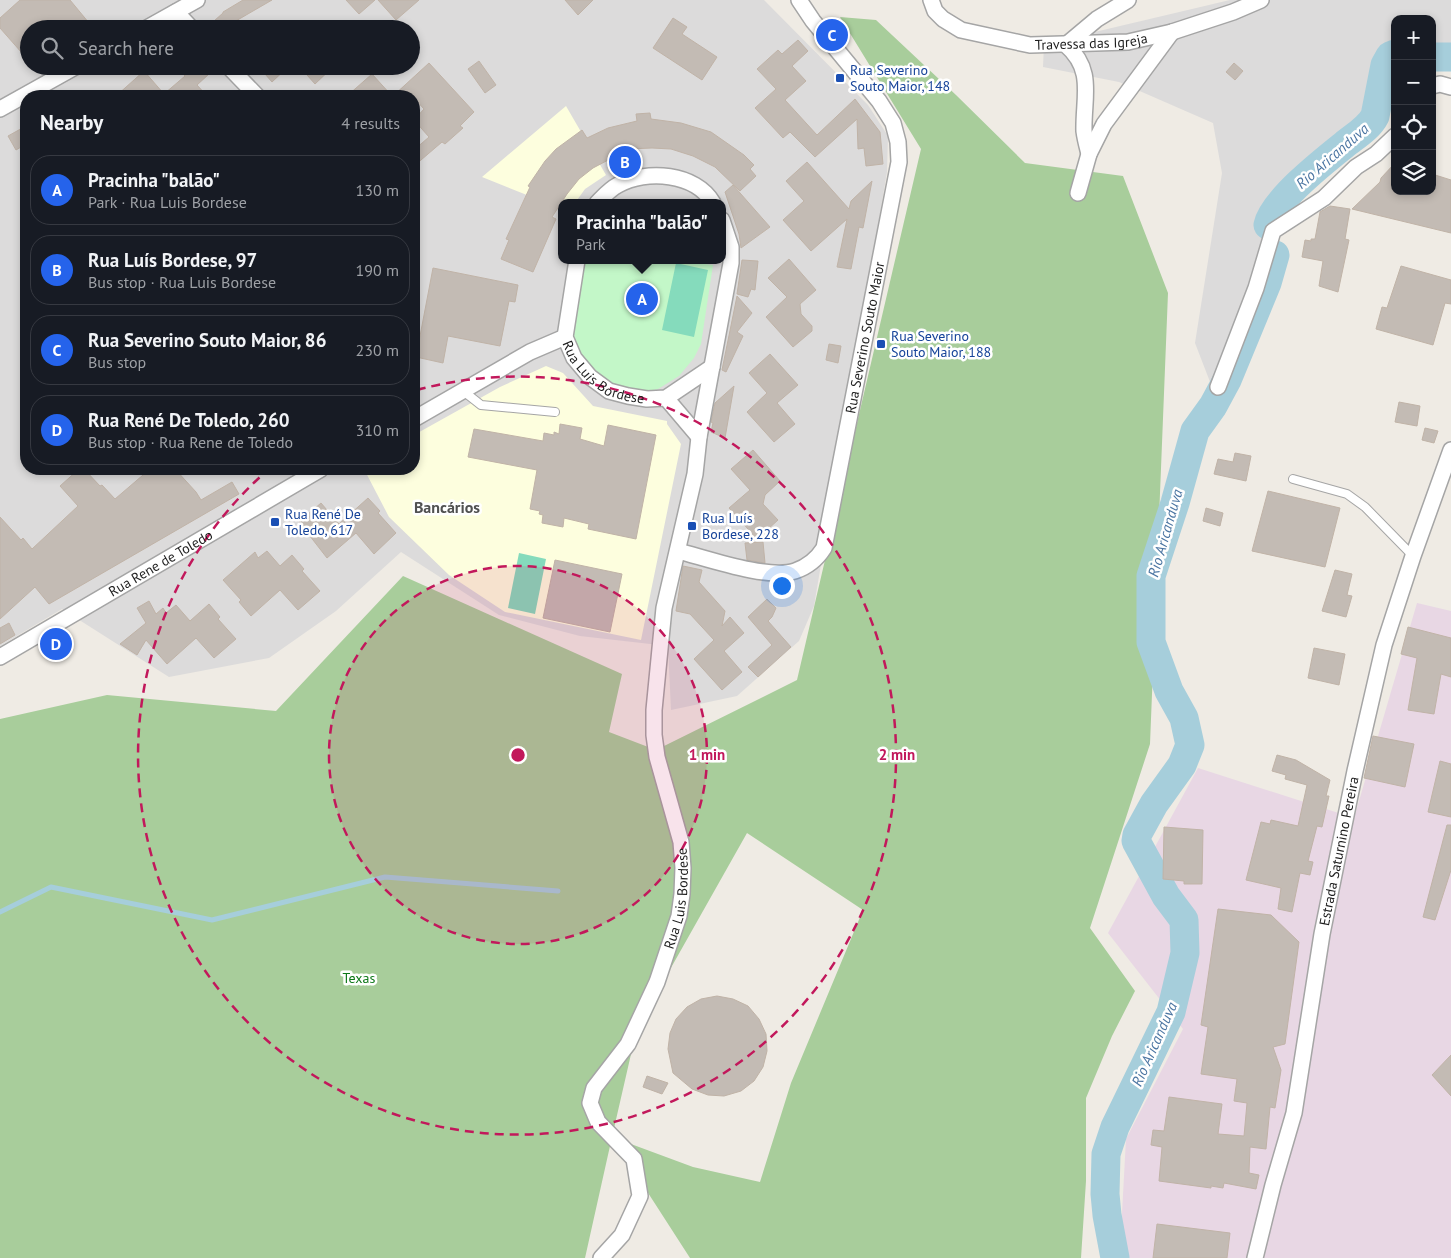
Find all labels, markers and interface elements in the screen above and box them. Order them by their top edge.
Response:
map controls [1391,15,1436,195]
button: + [1391,15,1436,60]
pin: C [816,16,848,54]
search box [20,20,420,75]
street label: Travessa das Igreja [1035,29,1149,54]
icon: search [38,34,66,62]
text: Search here [78,36,174,60]
button: − [1391,60,1436,105]
place label: Rua Severino Souto Maior, 148 [850,61,950,95]
marker: Rua Severino Souto Maior, 148 [834,72,846,84]
button: locate [1391,105,1436,150]
text: Nearby [40,109,103,136]
text: 4 results [341,113,400,133]
water label: Rio Aricanduva [1292,119,1373,193]
pin: B [609,143,641,181]
button: layers [1391,150,1436,195]
text: Pracinha "balão" [88,168,220,192]
text: A [52,180,62,200]
text: 130 m [356,180,399,200]
text: Park · Rua Luis Bordese [88,192,247,212]
popup [558,199,726,264]
text: Pracinha "balão" [576,210,708,234]
text: Park [576,234,606,254]
text: Rua Luís Bordese, 97 [88,248,257,272]
text: B [52,260,62,280]
text: 190 m [356,260,399,280]
street label: Rua Severino Souto Maior [841,260,888,415]
text: Bus stop · Rua Luis Bordese [88,272,276,292]
pin: A [626,280,658,318]
place label: Rua Severino Souto Maior, 188 [891,327,991,361]
text: Rua Severino Souto Maior, 86 [88,328,326,352]
street label: Rua Luis Bordese [559,338,646,407]
marker: Rua Severino Souto Maior, 188 [875,338,887,350]
text: C [53,340,61,360]
text: 230 m [356,340,399,360]
text: Bus stop [88,352,146,372]
text: Rua René De Toledo, 260 [88,408,290,432]
text: D [52,420,62,440]
text: 310 m [356,420,399,440]
text: Bus stop · Rua Rene de Toledo [88,432,293,452]
water label: Rio Aricanduva [1143,486,1187,579]
district label: Bancários [414,497,480,517]
place label: Rua René De Toledo, 617 [285,505,361,539]
place label: Rua Luís Bordese, 228 [702,509,779,543]
marker: Rua René De Toledo, 617 [269,516,281,528]
marker: Rua Luís Bordese, 228 [686,520,698,532]
street label: Rua Rene de Toledo [105,526,216,600]
your location [769,573,795,599]
pin: D [40,625,72,663]
text: 1 min [689,745,725,764]
text: 2 min [879,745,915,764]
centre of rings [509,746,527,764]
street label: Estrada Saturnino Pereira [1315,775,1363,927]
street label: Rua Luis Bordese [660,847,692,951]
park label: Texas [343,969,376,987]
water label: Rio Aricanduva [1127,998,1181,1089]

